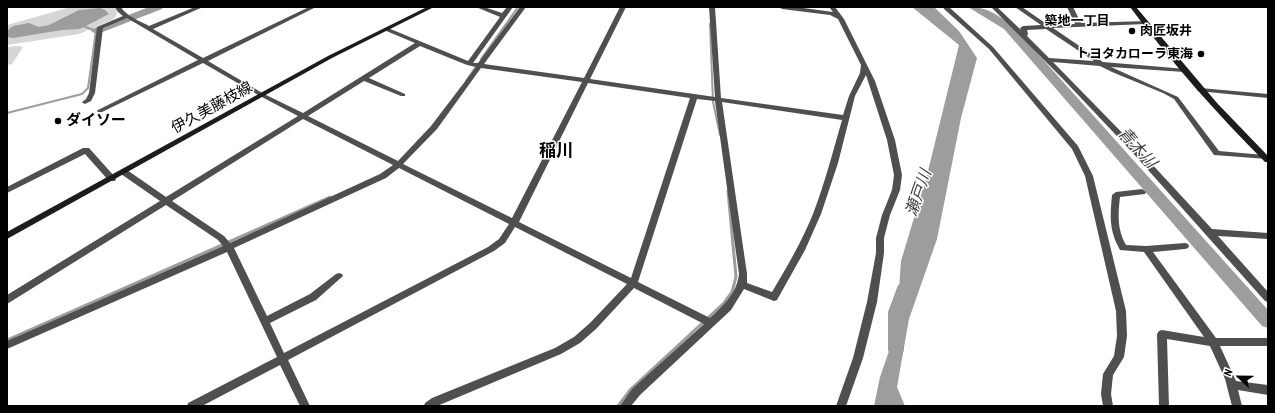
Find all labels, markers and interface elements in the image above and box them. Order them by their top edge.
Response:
district label: 築地一丁目 [1045,13,1109,29]
place label: 肉匠坂井 [1140,23,1192,39]
marker: 肉匠坂井 [1127,26,1137,36]
place label: トヨタカローラ東海 [1076,46,1193,62]
marker: トヨタカローラ東海 [1196,49,1206,59]
street label: 伊久美藤枝線 [168,78,256,138]
place label: ダイソー [66,112,126,130]
marker: ダイソー [53,116,63,126]
water label: 青木川 [1114,124,1160,172]
district label: 稲川 [539,141,573,161]
water label: 瀬戸川 [902,167,936,219]
north arrow [1219,357,1259,397]
text: N [1220,367,1235,378]

